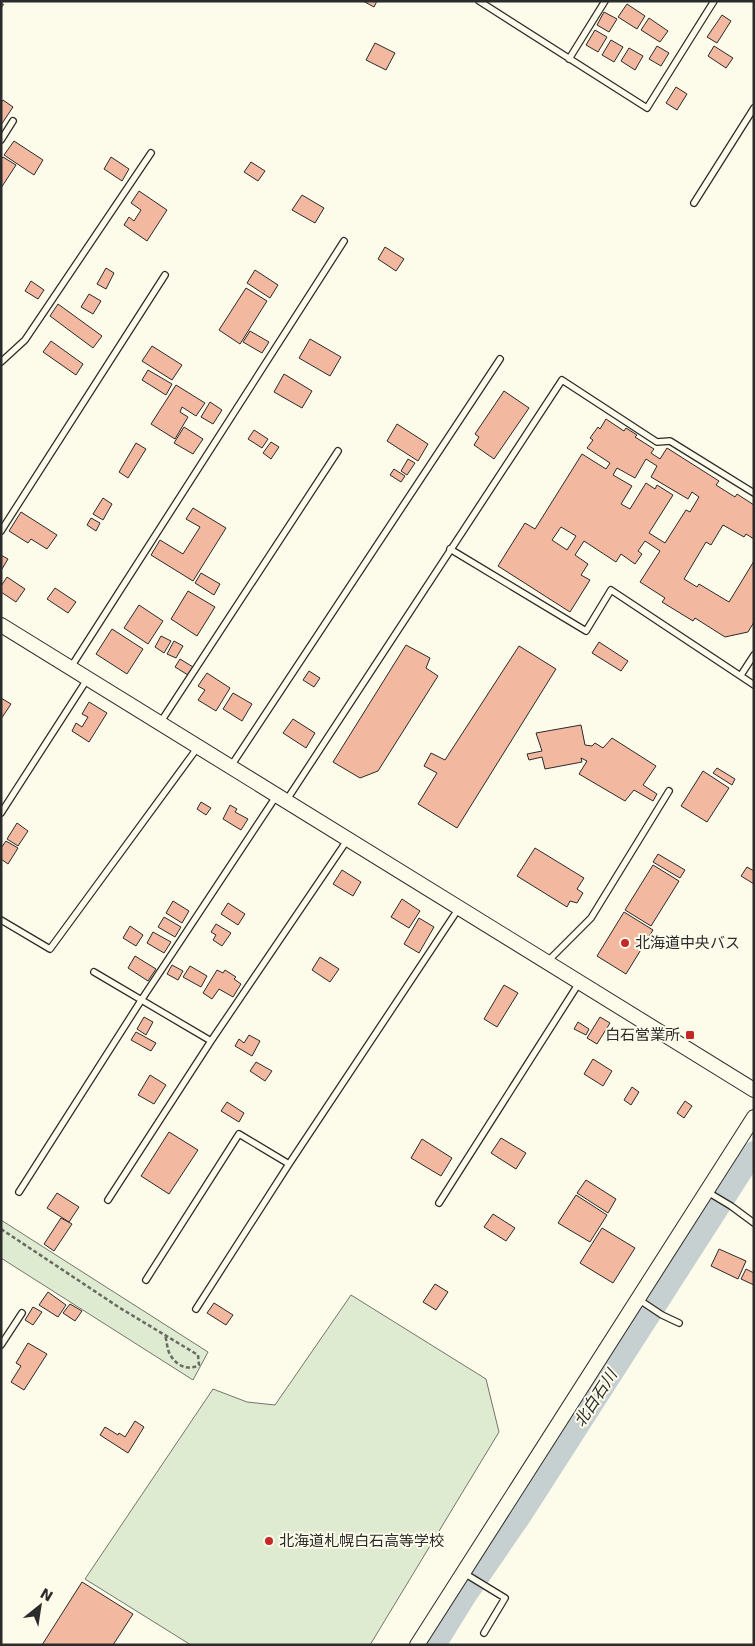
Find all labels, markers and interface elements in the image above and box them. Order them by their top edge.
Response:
place label: 北海道中央バス [635,934,740,952]
marker: 北海道中央バス [619,937,631,949]
place label: 白石営業所 [605,1026,680,1044]
marker: 白石営業所 [684,1029,696,1041]
water label: 北白石川 [570,1365,622,1430]
place label: 北海道札幌白石高等学校 [279,1532,444,1550]
marker: 北海道札幌白石高等学校 [263,1535,275,1547]
north arrow [15,1581,65,1631]
text: N [37,1585,56,1605]

